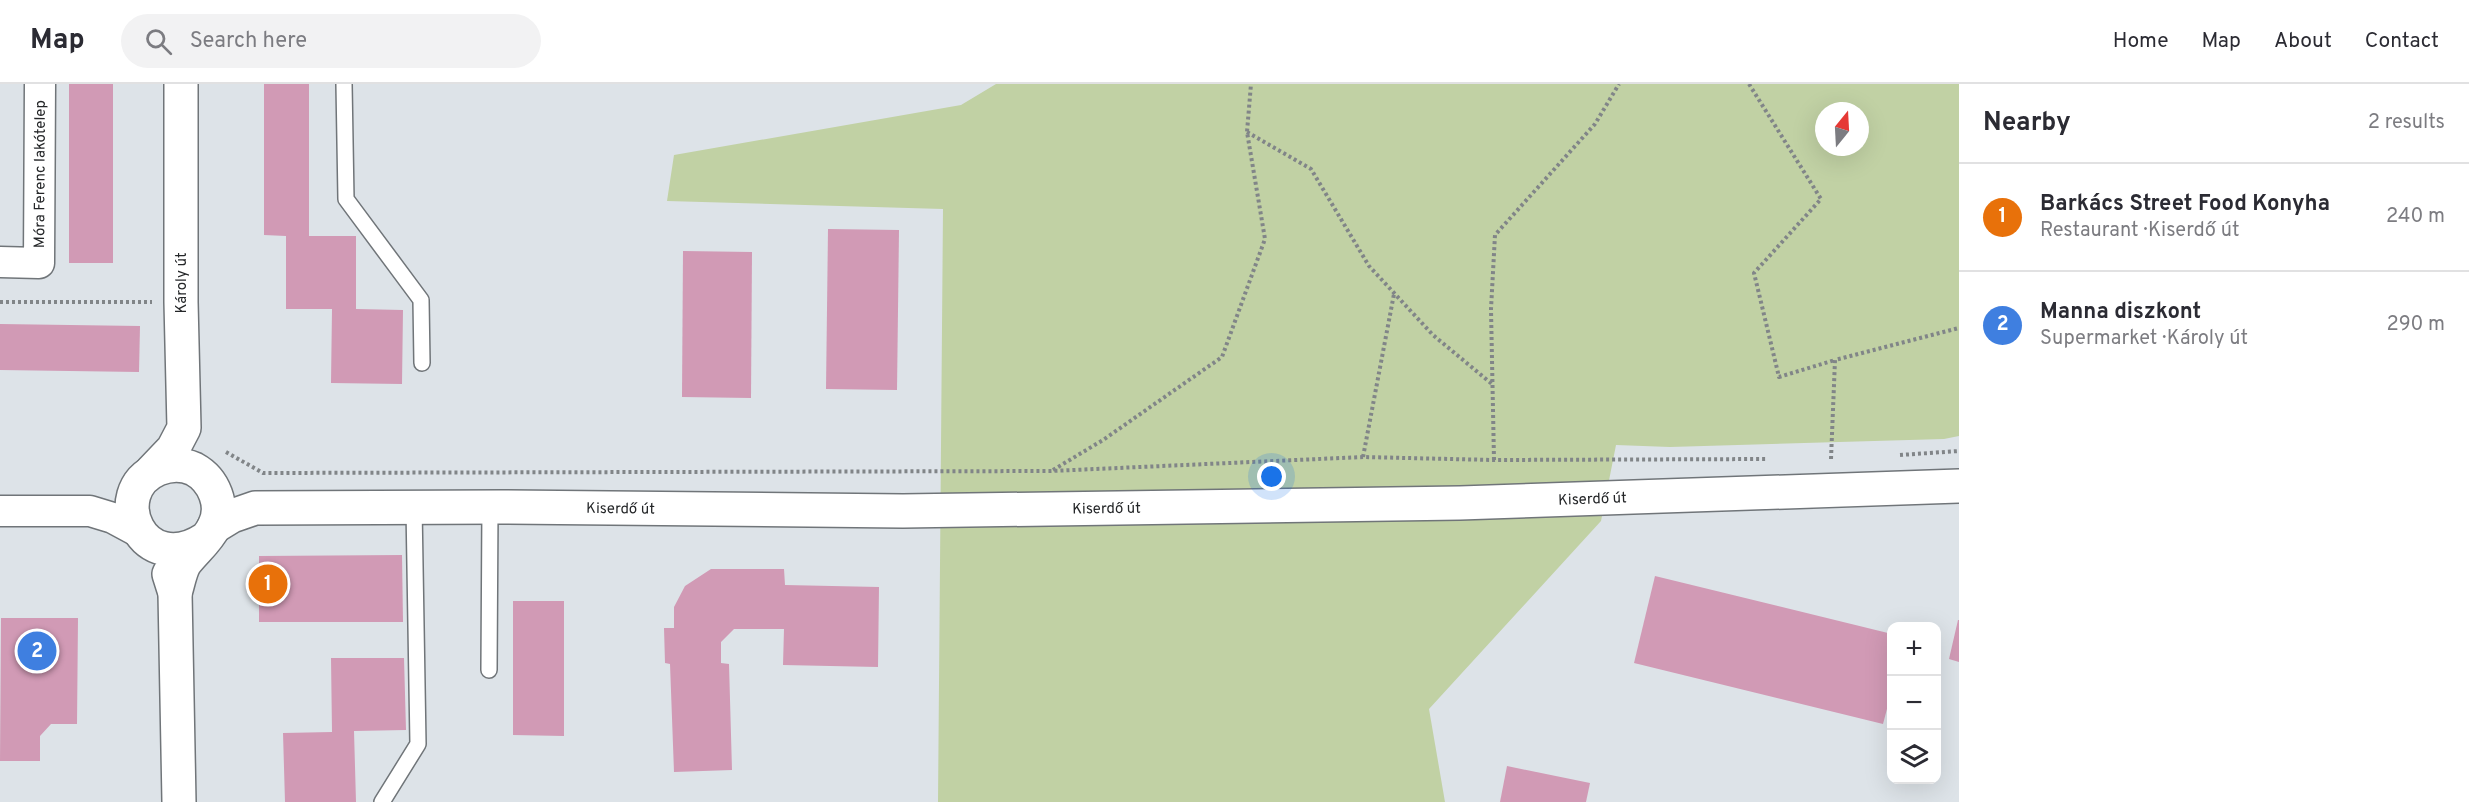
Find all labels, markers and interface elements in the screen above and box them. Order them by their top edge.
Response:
search box [121,14,541,68]
text: Map [30,23,85,59]
icon: search [142,25,175,58]
text: Search here [190,28,307,55]
text: Home [2113,28,2169,55]
text: Map [2202,28,2241,55]
text: About [2274,28,2332,55]
text: Contact [2365,28,2439,55]
street label: Móra Ferenc lakótelep [31,100,51,248]
north arrow [1815,102,1869,156]
text: Nearby [1983,107,2071,140]
text: 2 results [2368,110,2445,136]
text: Barkács Street Food Konyha [2040,191,2330,218]
text: 1 [1999,204,2007,230]
text: 240 m [2386,204,2445,230]
text: Restaurant · Kiserdő út [2040,218,2240,244]
street label: Károly út [173,252,192,314]
text: Manna diszkont [2040,299,2201,326]
text: 2 [1996,312,2009,338]
text: 290 m [2387,312,2445,338]
text: Supermarket · Károly út [2040,326,2248,352]
your location [1257,462,1286,491]
street label: Kiserdő út [1558,489,1627,511]
street label: Kiserdő út [586,500,655,520]
street label: Kiserdő út [1072,500,1141,520]
pin: 1 [248,562,288,606]
map controls [1887,622,1941,784]
button: + [1887,622,1941,676]
pin: 2 [18,628,57,674]
button: − [1887,676,1941,730]
button: layers [1887,730,1941,784]

